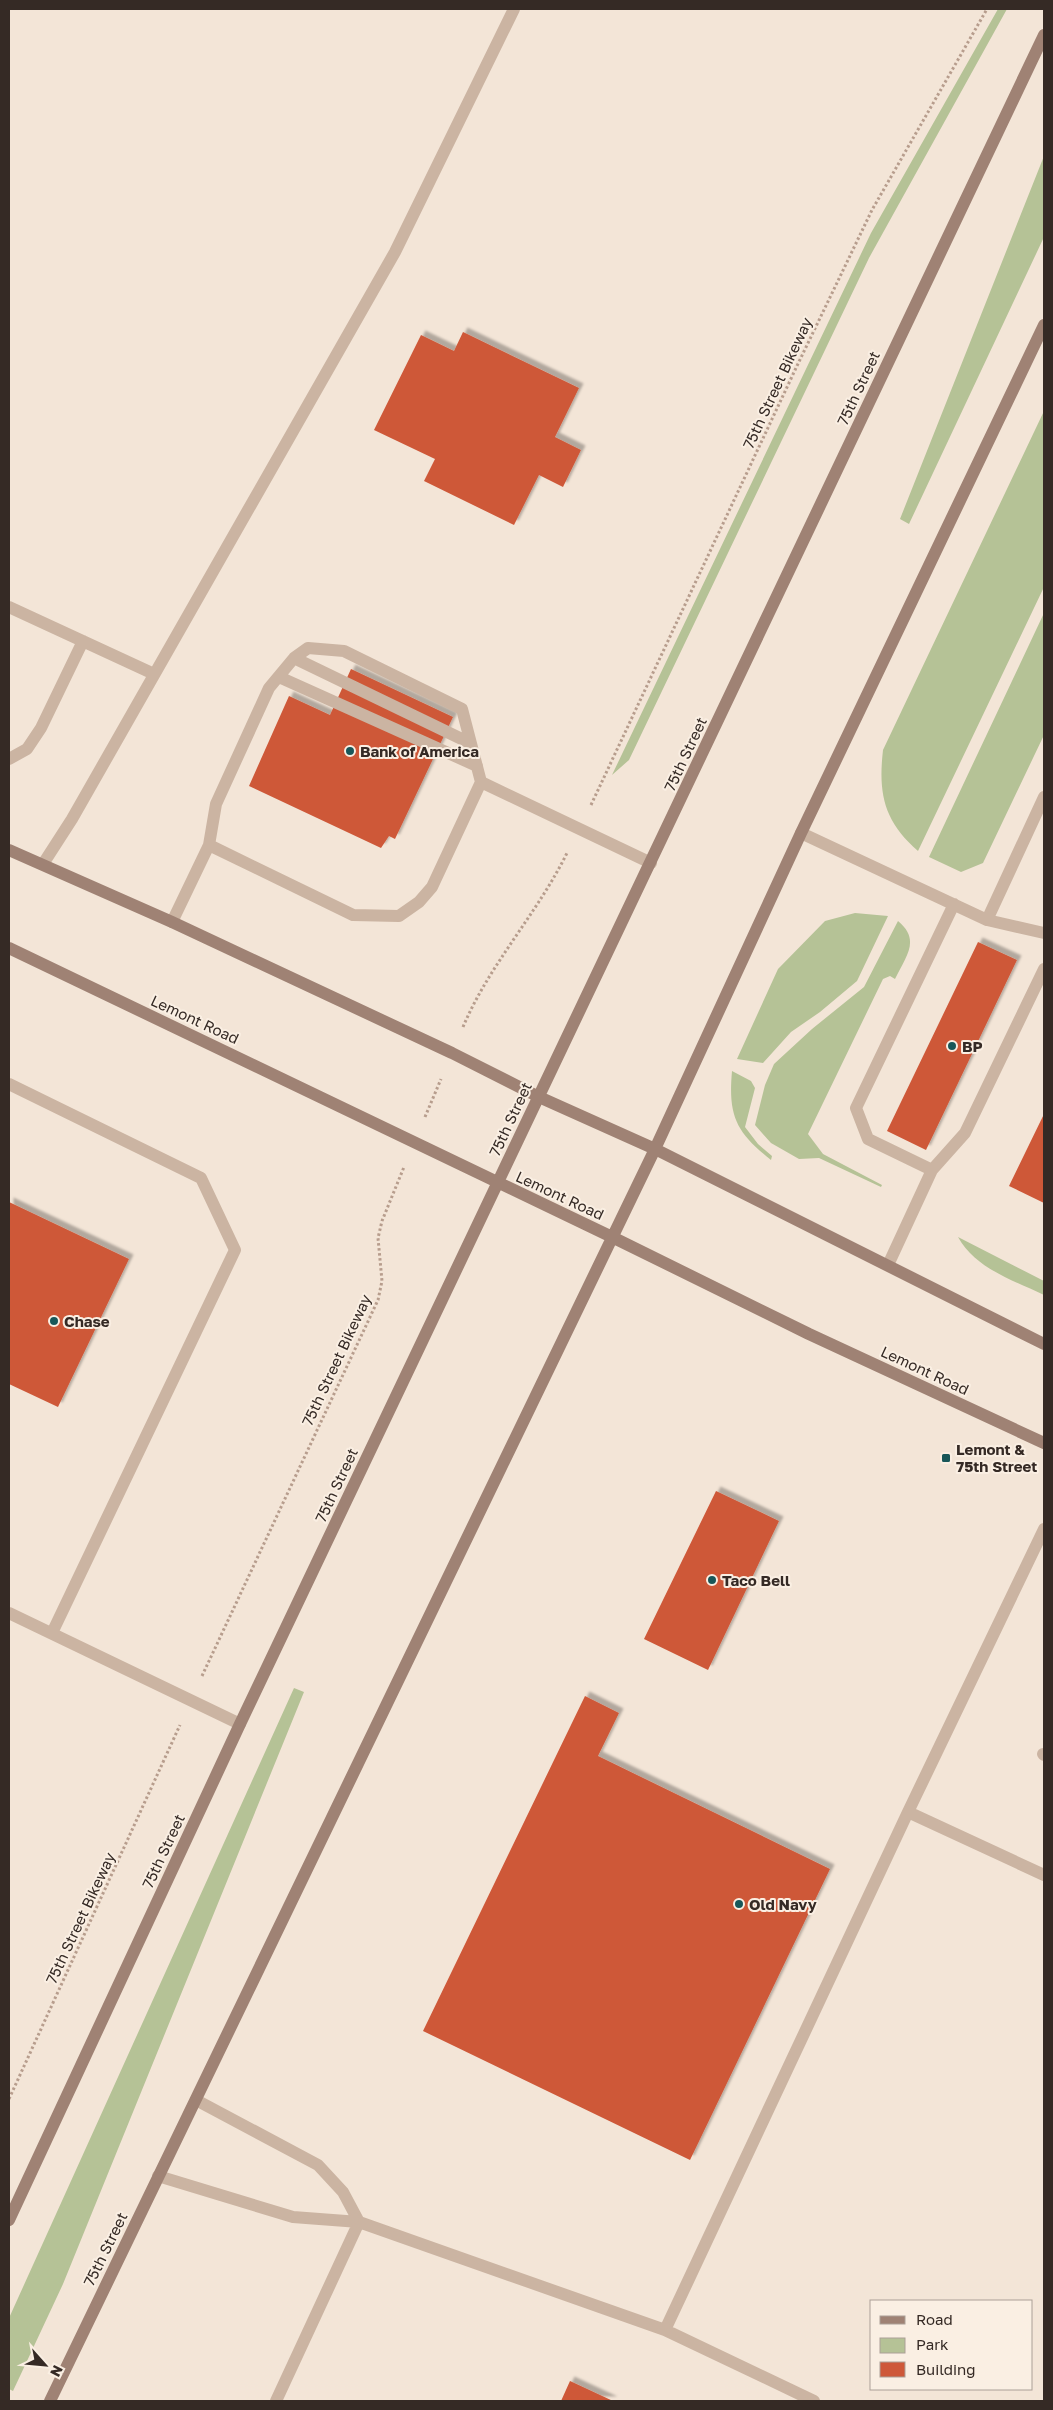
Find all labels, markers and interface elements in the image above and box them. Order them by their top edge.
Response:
street label: 75th Street Bikeway [739,314,816,452]
street label: 75th Street [833,348,883,428]
street label: 75th Street [660,714,710,794]
place label: Bank of America [360,742,479,760]
marker: Bank of America [344,745,356,757]
street label: Lemont Road [148,991,242,1047]
place label: BP [962,1037,983,1055]
marker: BP [946,1040,958,1052]
street label: 75th Street [485,1079,535,1159]
street label: Lemont Road [513,1167,607,1223]
street label: 75th Street Bikeway [298,1291,375,1429]
place label: Chase [64,1312,110,1330]
marker: Chase [48,1315,60,1327]
street label: Lemont Road [878,1342,972,1398]
place label: Lemont & 75th Street [956,1440,1037,1475]
street label: 75th Street [311,1445,361,1525]
marker: Lemont & 75th Street [940,1452,952,1464]
place label: Taco Bell [722,1571,790,1589]
marker: Taco Bell [706,1574,718,1586]
street label: 75th Street [138,1811,188,1891]
street label: 75th Street Bikeway [42,1849,119,1987]
place label: Old Navy [749,1895,817,1913]
marker: Old Navy [733,1898,745,1910]
street label: 75th Street [79,2209,131,2289]
legend [870,2300,1033,2390]
text: Road [916,2310,953,2328]
text: Park [916,2335,949,2353]
north arrow [20,2340,70,2390]
text: Building [916,2360,976,2378]
text: N [47,2363,67,2380]

